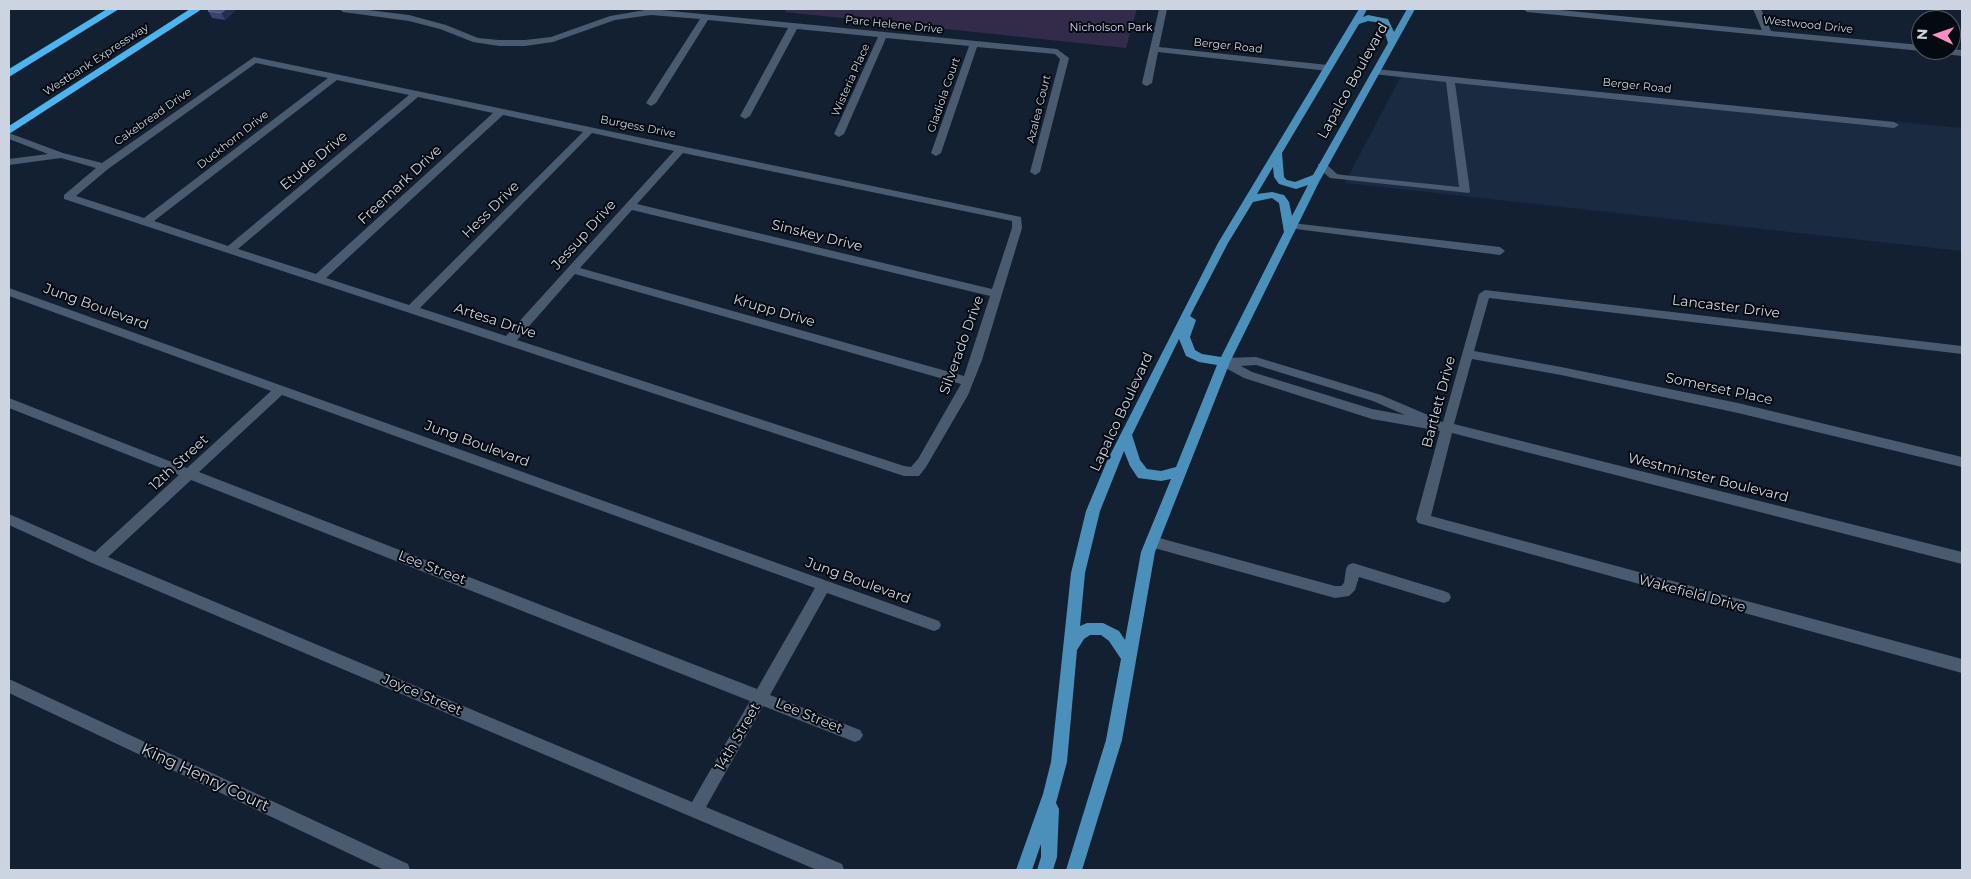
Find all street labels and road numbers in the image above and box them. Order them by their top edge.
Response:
street label: Parc Helene Drive [844,13,944,37]
street label: Westwood Drive [1762,14,1854,36]
street label: Lapalco Boulevard [1314,20,1392,142]
street label: Westbank Expressway [41,21,151,99]
street label: Berger Road [1193,36,1263,56]
street label: Wisteria Place [829,42,873,118]
street label: Gladiola Court [925,56,963,134]
street label: Azalea Court [1024,74,1054,144]
street label: Berger Road [1602,76,1672,96]
street label: Cakebread Drive [112,85,194,149]
street label: Duckhorn Drive [195,108,271,172]
street label: Burgess Drive [599,113,677,141]
street label: Etude Drive [277,128,351,194]
street label: Freemark Drive [355,142,445,228]
street label: Hess Drive [459,178,523,242]
street label: Jessup Drive [548,197,620,273]
street label: Sinskey Drive [770,217,864,255]
street label: Jung Boulevard [41,280,151,334]
street label: Krupp Drive [731,291,817,331]
street label: Lancaster Drive [1671,292,1781,322]
street label: Silverado Drive [936,293,988,397]
street label: Artesa Drive [452,300,538,342]
street label: Lapalco Boulevard [1087,350,1157,474]
street label: Bartlett Drive [1419,354,1459,450]
street label: Somerset Place [1664,369,1774,409]
street label: Jung Boulevard [422,417,532,471]
street label: 12th Street [146,432,212,494]
street label: Westminster Boulevard [1626,450,1790,506]
street label: Lee Street [396,547,468,589]
street label: Jung Boulevard [803,554,913,608]
street label: Wakefield Drive [1637,572,1747,616]
street label: Joyce Street [380,671,464,719]
street label: Lee Street [773,695,845,737]
street label: 14th Street [712,700,764,774]
street label: King Henry Court [138,740,272,816]

